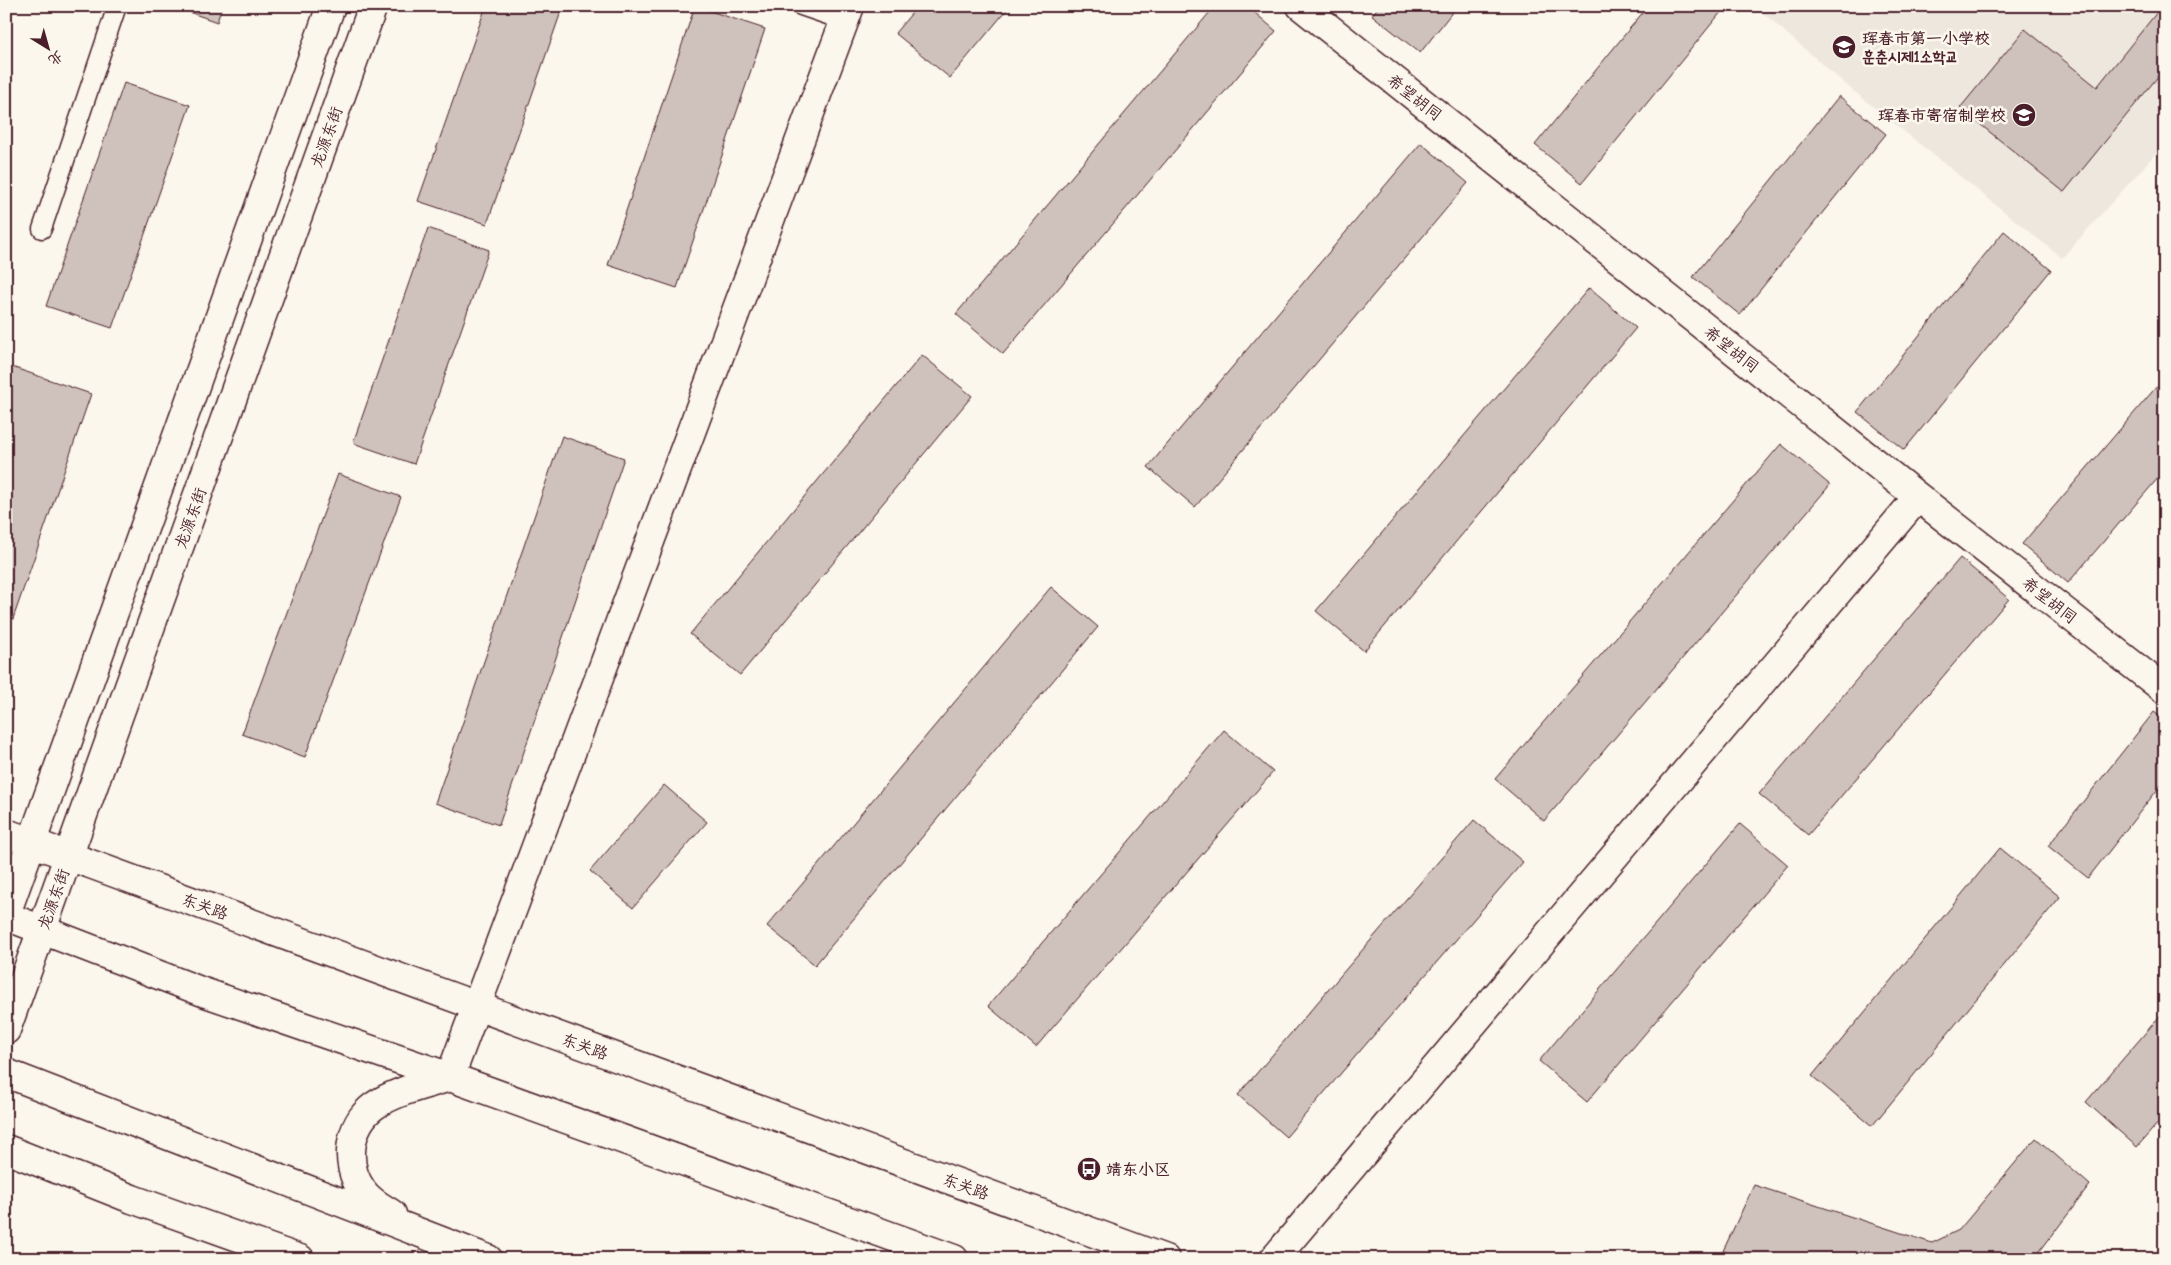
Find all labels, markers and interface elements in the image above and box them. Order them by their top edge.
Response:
north arrow [22,22,72,72]
place label: 珲春市第一小学校 훈춘시제1소학교 [1862,30,1990,66]
school or university icon: 珲春市第一小学校 훈춘시제1소학교 [1831,34,1857,60]
text: 北 [45,47,66,69]
street label: 希望胡同 [1384,71,1445,125]
school or university icon: 珲春市寄宿制学校 [2011,102,2037,128]
street label: 龙源东街 [308,104,346,170]
place label: 珲春市寄宿制学校 [1878,107,2006,125]
street label: 希望胡同 [1701,323,1762,377]
street label: 龙源东街 [172,485,210,551]
street label: 希望胡同 [2019,574,2080,628]
street label: 龙源东街 [35,866,73,932]
street label: 东关路 [179,890,230,924]
street label: 东关路 [559,1030,610,1064]
bus stop icon: 靖东小区 [1076,1156,1102,1182]
place label: 靖东小区 [1106,1161,1170,1179]
street label: 东关路 [940,1170,991,1204]

